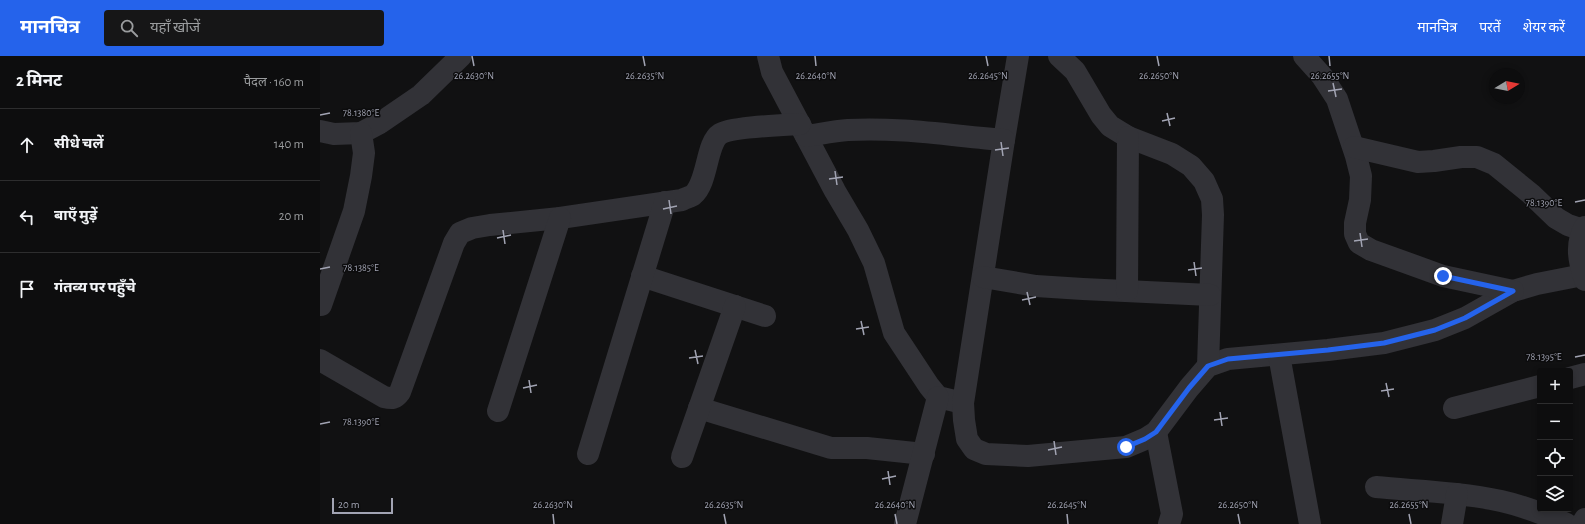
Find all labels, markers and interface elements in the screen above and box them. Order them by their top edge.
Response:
search box [104,10,384,46]
icon: search [118,17,140,39]
text: मानचित्र [20,18,80,37]
text: यहाँ खोजें [150,20,200,35]
text: मानचित्र [1417,21,1457,35]
text: परतें [1479,21,1501,35]
text: शेयर करें [1523,21,1565,35]
north arrow [1489,68,1525,104]
text: 26.2630°N [454,71,494,81]
text: 26.2635°N [626,71,664,81]
text: 26.2640°N [796,71,836,81]
text: 26.2645°N [968,71,1008,81]
text: 26.2650°N [1139,71,1179,81]
text: 26.2655°N [1311,71,1349,81]
text: 2 मिनट [16,72,62,89]
text: पैदल · 160 m [244,76,304,89]
text: 78.1380°E [343,108,379,118]
icon: ahead [16,134,38,156]
text: सीधे चलें [54,136,104,151]
text: 140 m [274,138,304,151]
text: 78.1390°E [1526,198,1562,208]
icon: left [16,206,38,228]
text: बाएँ मुड़ें [54,208,97,223]
text: 20 m [279,210,304,223]
text: 78.1385°E [343,263,379,273]
route end [1434,267,1452,285]
icon: arrive [16,278,38,300]
text: गंतव्य पर पहुँचे [54,280,136,295]
text: 78.1395°E [1526,352,1562,362]
map controls [1537,368,1573,512]
button: + [1537,368,1573,404]
button: − [1537,404,1573,440]
text: 78.1390°E [343,417,379,427]
route start [1117,438,1135,456]
button: locate [1537,440,1573,476]
button: layers [1537,476,1573,512]
scale bar [332,496,393,515]
text: 20 m [338,499,359,510]
text: 26.2630°N [533,500,573,510]
text: 26.2635°N [705,500,743,510]
text: 26.2640°N [875,500,915,510]
text: 26.2645°N [1047,500,1087,510]
text: 26.2650°N [1218,500,1258,510]
text: 26.2655°N [1390,500,1428,510]

